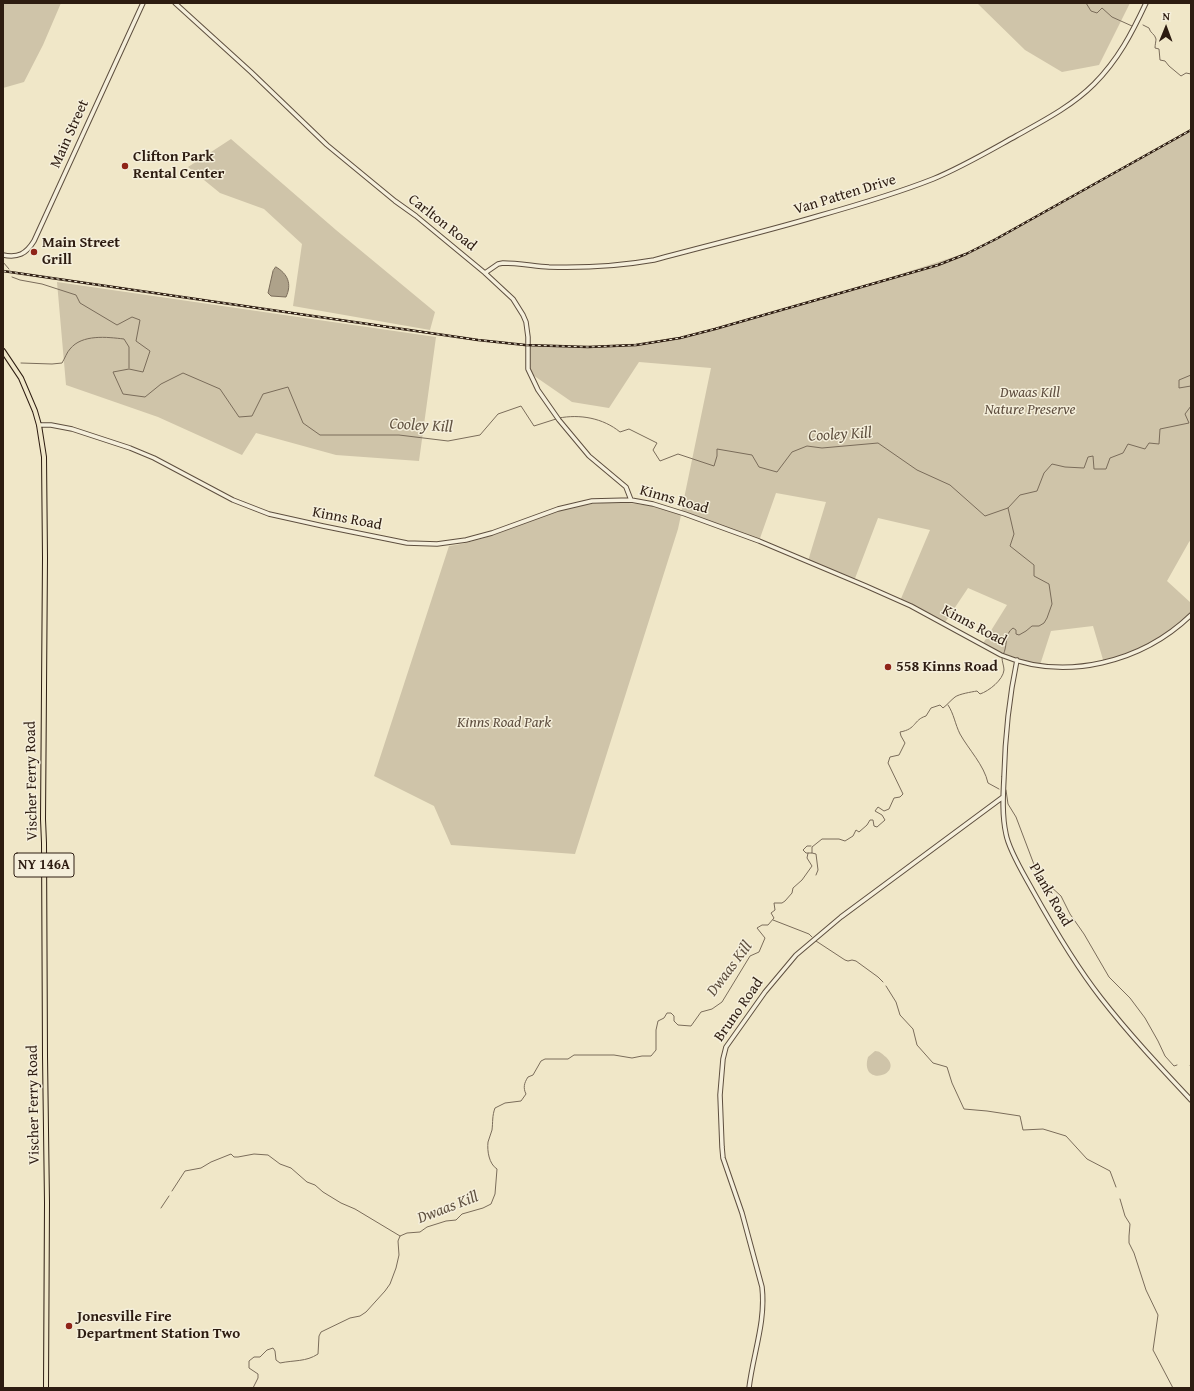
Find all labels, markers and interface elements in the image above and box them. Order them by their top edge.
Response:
north arrow [1146,8,1186,48]
text: N [1162,8,1170,24]
street label: Main Street [47,97,93,171]
place label: Clifton Park Rental Center [133,148,224,183]
marker: Clifton Park Rental Center [120,161,130,171]
street label: Van Patten Drive [792,171,898,219]
street label: Carlton Road [404,191,480,255]
place label: Main Street Grill [42,234,120,269]
marker: Main Street Grill [29,247,39,257]
park label: Dwaas Kill Nature Preserve [984,384,1076,419]
water label: Cooley Kill [389,415,453,437]
water label: Cooley Kill [808,424,872,446]
street label: Kinns Road [638,482,710,518]
street label: Kinns Road [311,503,383,535]
street label: Kinns Road [939,601,1009,651]
place label: 558 Kinns Road [896,658,998,676]
marker: 558 Kinns Road [883,662,893,672]
park label: Kinns Road Park [457,714,551,732]
street label: Vischer Ferry Road [22,721,42,841]
road number: NY 146A [14,853,74,877]
street label: Plank Road [1025,860,1075,930]
water label: Dwaas Kill [703,938,757,1000]
street label: Bruno Road [711,975,767,1045]
street label: Vischer Ferry Road [24,1045,44,1165]
water label: Dwaas Kill [415,1188,481,1228]
place label: Jonesville Fire Department Station Two [77,1308,240,1343]
marker: Jonesville Fire Department Station Two [64,1321,74,1331]

